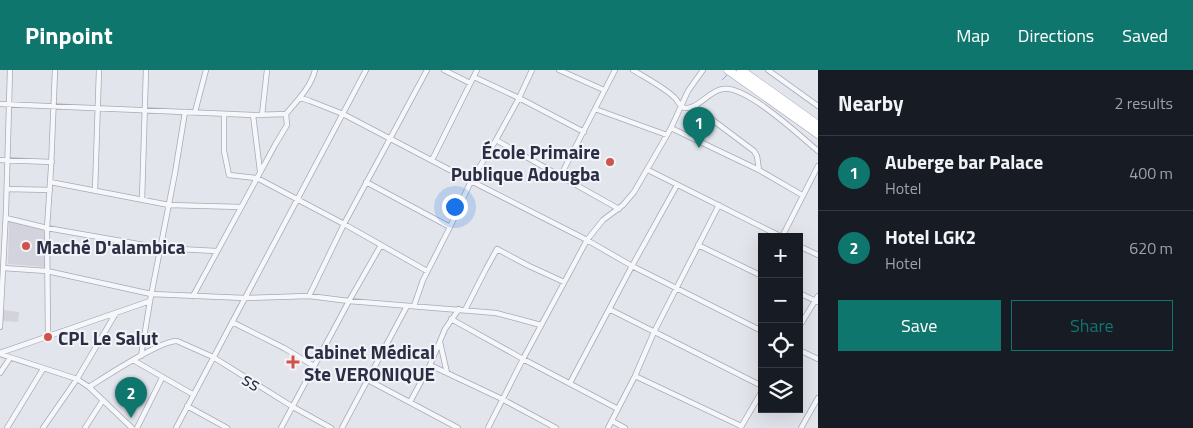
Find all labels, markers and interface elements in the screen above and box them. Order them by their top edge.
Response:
text: Pinpoint [25,17,113,53]
text: Map [956,22,990,49]
text: Directions [1018,22,1094,49]
text: Saved [1122,22,1168,49]
text: Nearby [838,87,903,119]
text: 2 results [1114,91,1173,115]
pin: 1 [683,107,715,148]
place label: École Primaire Publique Adougba [451,137,600,188]
text: Auberge bar Palace [885,147,1043,176]
marker: École Primaire Publique Adougba [604,156,616,168]
text: 1 [850,161,858,185]
text: 400 m [1129,161,1173,185]
text: Hotel [885,176,922,200]
your location [442,194,468,220]
text: Hotel LGK2 [885,222,976,251]
place label: Maché D'alambica [36,232,186,261]
map controls [758,233,803,413]
button: + [758,233,803,278]
text: 2 [850,236,858,260]
text: 620 m [1129,236,1173,260]
marker: Maché D'alambica [20,240,32,252]
text: Hotel [885,251,922,275]
button: − [758,278,803,323]
button: Save [838,300,1001,351]
button: Share [1011,300,1173,351]
place label: CPL Le Salut [58,323,158,352]
button: locate [758,323,803,368]
marker: CPL Le Salut [42,331,54,343]
place label: Cabinet Médical Ste VERONIQUE [304,337,435,388]
marker: Cabinet Médical Ste VERONIQUE [286,355,300,369]
street label: ss [237,364,267,398]
button: layers [758,368,803,413]
pin: 2 [115,377,147,418]

